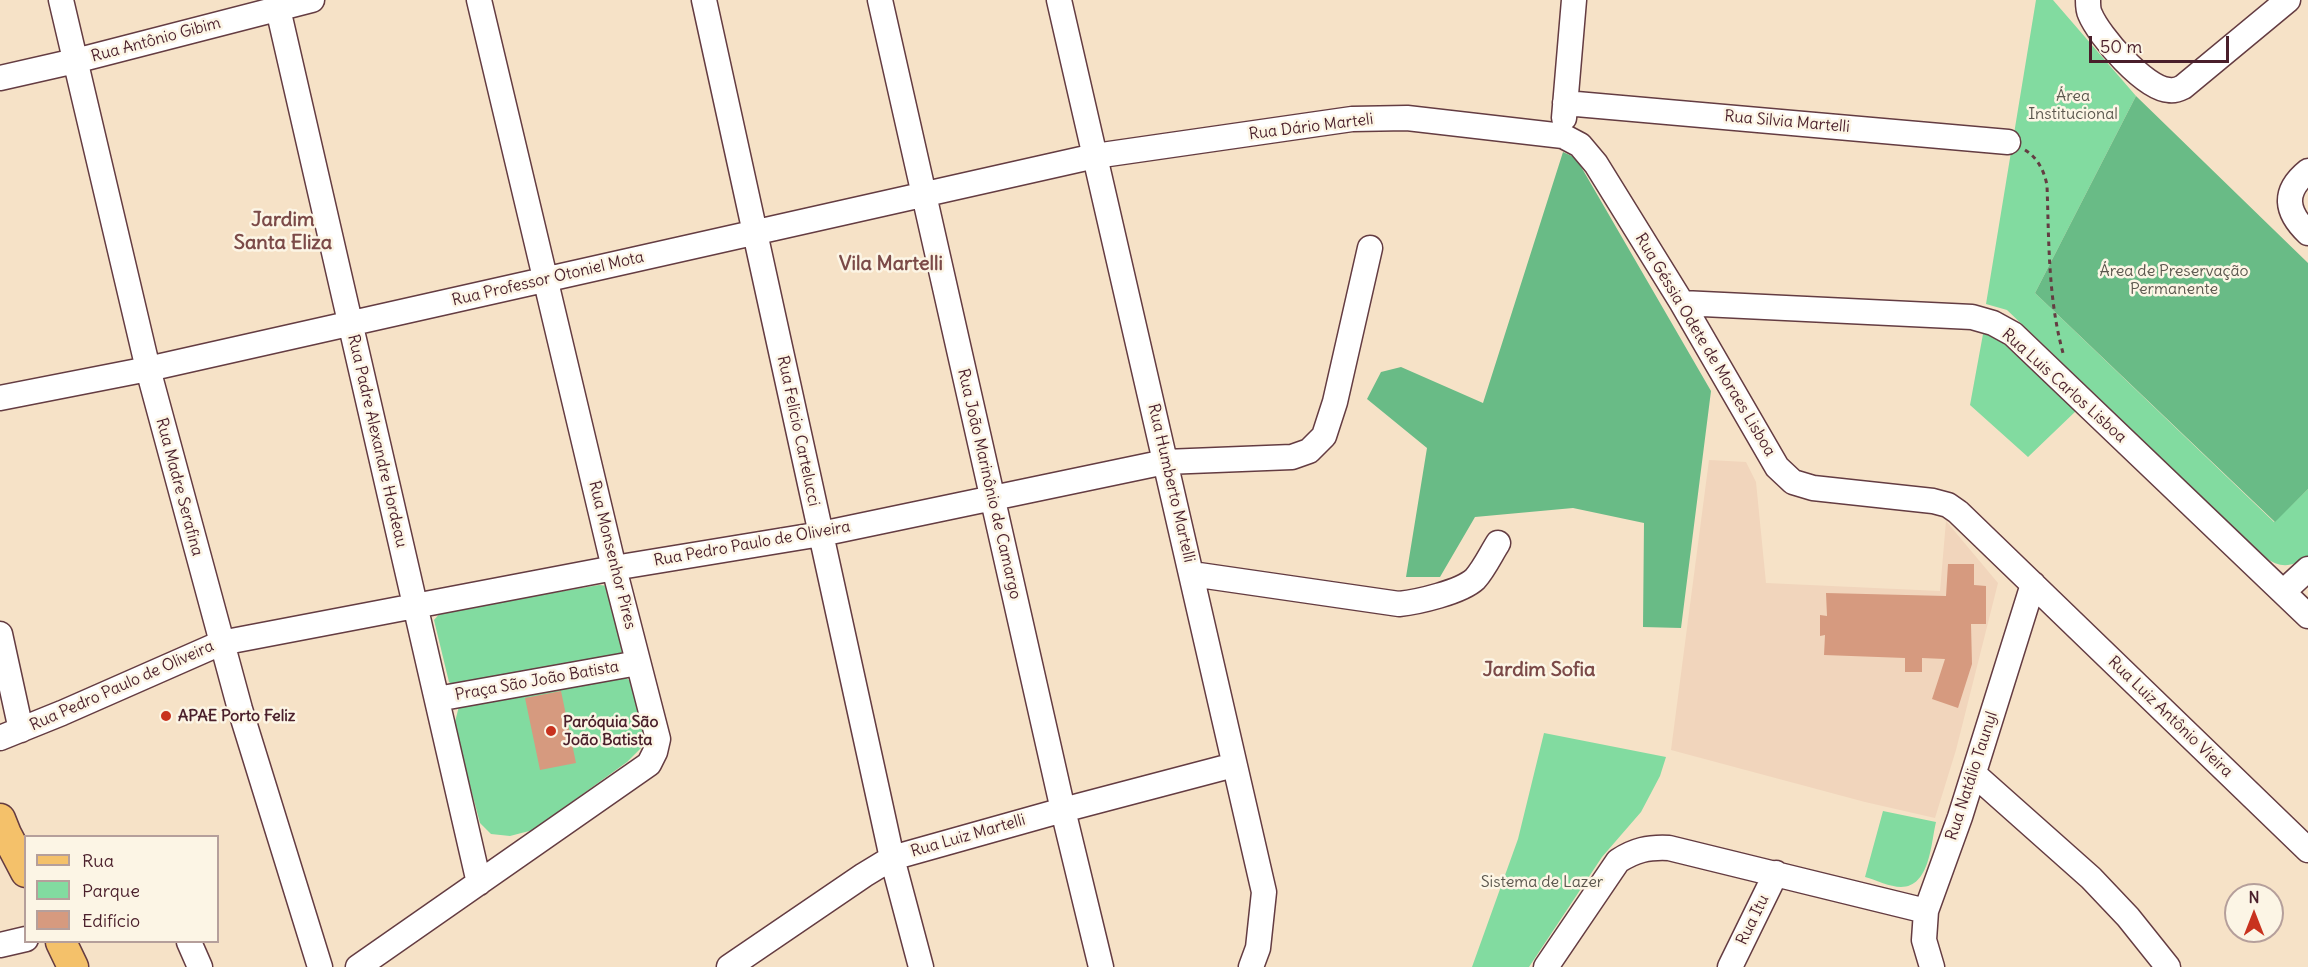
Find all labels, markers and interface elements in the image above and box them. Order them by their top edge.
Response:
street label: Rua Antônio Gibim [89,13,223,67]
scale bar [2092,24,2232,62]
text: 50 m [2100,35,2142,58]
park label: Área Institucional [2028,86,2118,124]
street label: Rua Silvia Martelli [1724,107,1850,137]
street label: Rua Dário Marteli [1248,110,1374,144]
district label: Jardim Santa Eliza [234,208,332,255]
street label: Rua Géssia Odete de Moraes Lisboa [1631,230,1779,460]
street label: Rua Professor Otoniel Mota [450,248,646,310]
district label: Vila Martelli [839,252,943,276]
park label: Área de Preservação Permanente [2099,261,2249,299]
street label: Rua Luis Carlos Lisboa [1998,325,2130,447]
street label: Rua Padre Alexandre Hordeau [343,333,411,549]
street label: Rua Felicio Cartelucci [773,354,823,508]
street label: Rua João Marinônio de Camargo [953,367,1025,601]
street label: Rua Humberto Martelli [1143,402,1199,564]
street label: Rua Madre Serafina [151,416,207,558]
street label: Rua Monsenhor Pires [584,479,640,631]
street label: Rua Pedro Paulo de Oliveira [652,517,852,571]
street label: Rua Pedro Paulo de Oliveira [27,637,217,735]
street label: Rua Luiz Antônio Vieira [2104,652,2236,782]
street label: Praça São João Batista [454,657,620,705]
district label: Jardim Sofia [1483,658,1595,682]
place label: APAE Porto Feliz [178,706,296,726]
marker: APAE Porto Feliz [159,709,173,723]
street label: Rua Natálio Taunyl [1942,709,2002,843]
place label: Paróquia São João Batista [563,712,658,750]
marker: Paróquia São João Batista [544,724,558,738]
street label: Rua Luiz Martelli [908,810,1028,862]
legend [24,835,219,943]
text: Rua [82,849,114,872]
park label: Sistema de Lazer [1481,872,1603,892]
text: Parque [82,879,140,902]
north arrow [2224,883,2284,943]
text: N [2248,887,2260,907]
street label: Rua Itu [1733,892,1773,948]
text: Edifício [82,909,140,932]

